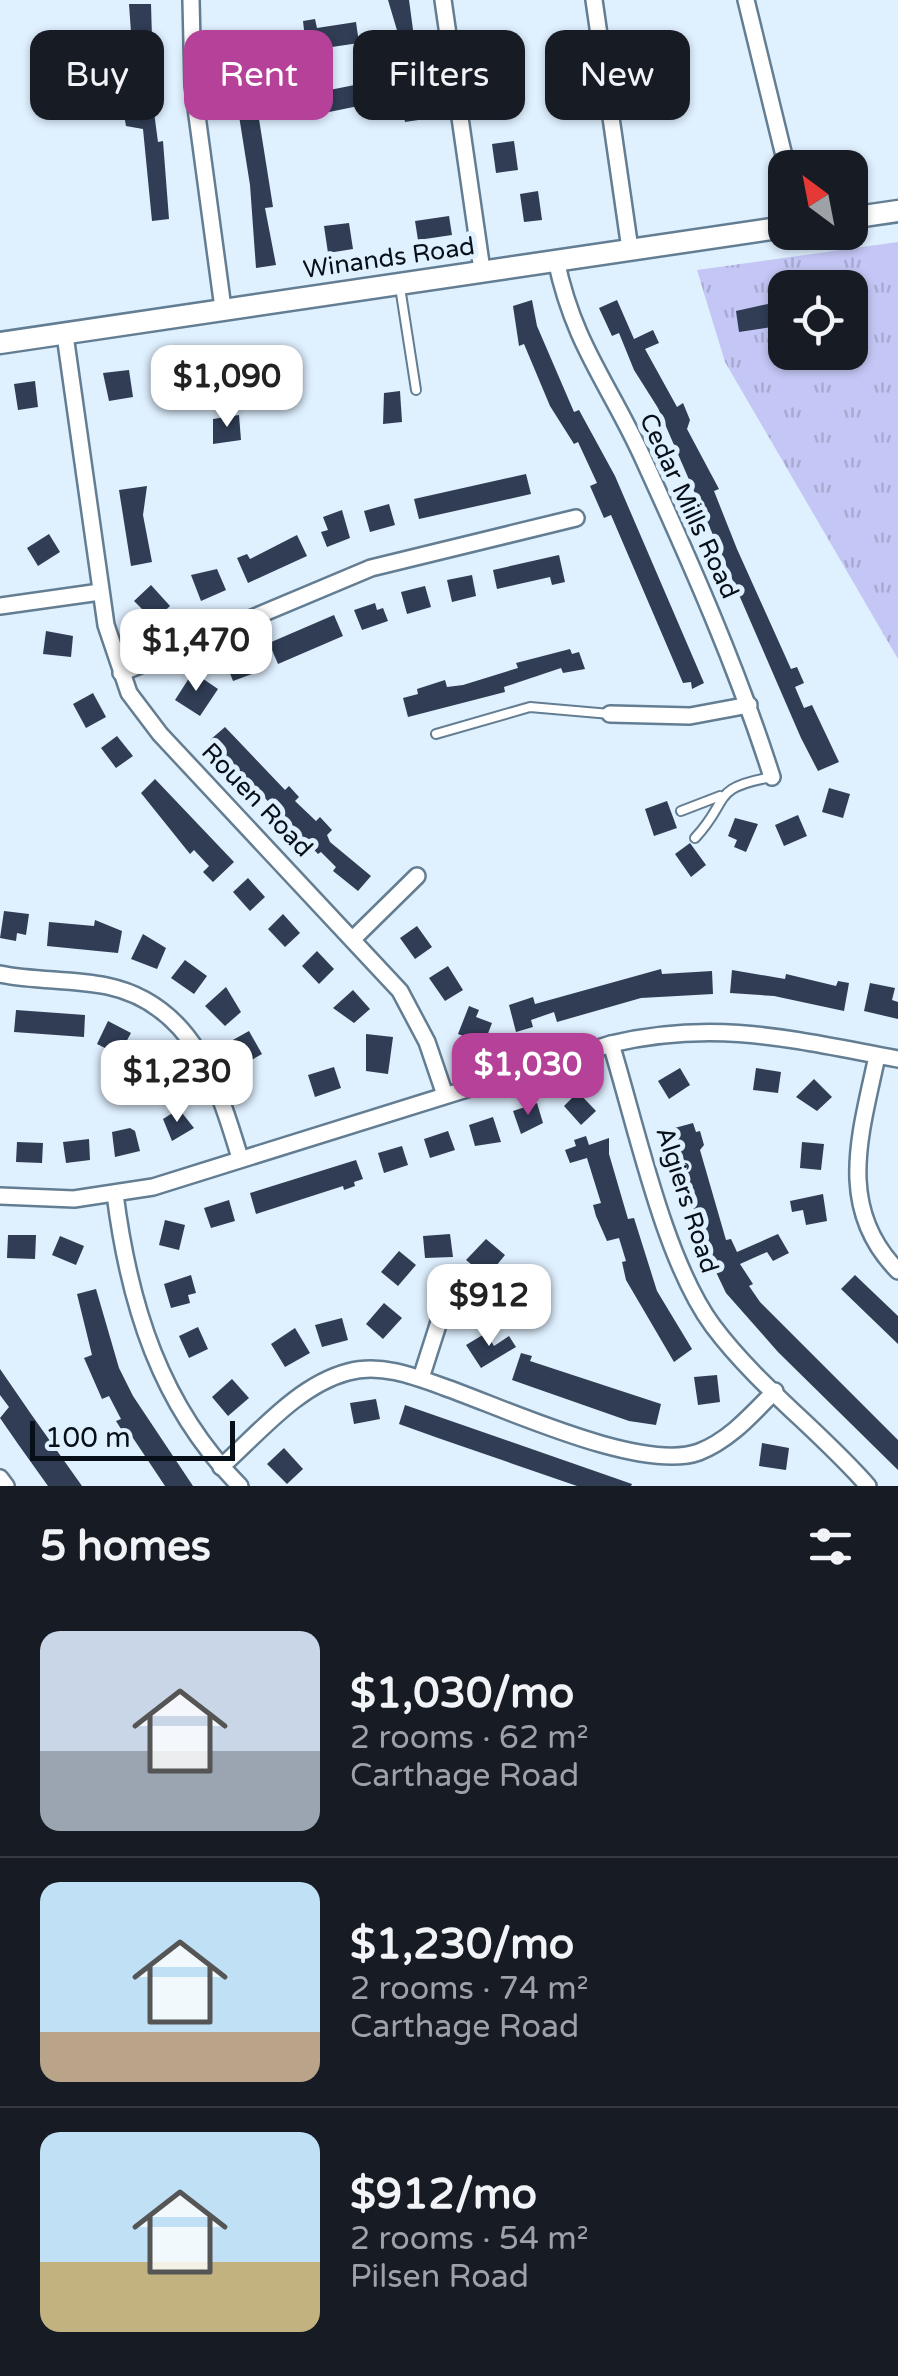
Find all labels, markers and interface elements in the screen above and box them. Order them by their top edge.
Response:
chip: Buy [30,30,164,120]
chip: Rent [184,30,333,120]
chip: Filters [353,30,525,120]
chip: New [545,30,690,120]
north arrow [768,150,868,250]
map controls [768,150,868,370]
street label: Winands Road [301,231,477,285]
button: locate [768,270,868,370]
pin: $1,090 [146,345,308,430]
text: $1,090 [173,358,281,396]
street label: Cedar Mills Road [633,409,745,603]
pin: $1,470 [115,609,277,694]
text: $1,470 [142,622,250,660]
street label: Rouen Road [195,737,319,863]
pin: $1,030 [447,1033,609,1118]
pin: $1,230 [96,1040,258,1125]
text: $1,030 [474,1046,582,1084]
text: $1,230 [123,1053,231,1091]
street label: Algiers Road [649,1123,725,1277]
pin: $912 [430,1264,548,1349]
text: $912 [449,1277,529,1315]
scale bar [30,1416,235,1460]
text: 100 m [45,1421,131,1455]
icon: filters [803,1519,858,1574]
text: 5 homes [40,1521,211,1572]
text: $1,030/mo [350,1668,574,1719]
icon: home [120,1671,240,1791]
text: 2 rooms · 62 m² [350,1719,589,1757]
text: Carthage Road [350,1757,579,1795]
text: $1,230/mo [350,1919,574,1970]
icon: home [120,1922,240,2042]
text: 2 rooms · 74 m² [350,1970,589,2008]
text: Carthage Road [350,2008,579,2046]
text: $912/mo [350,2169,537,2220]
icon: home [120,2172,240,2292]
text: 2 rooms · 54 m² [350,2220,589,2258]
text: Pilsen Road [350,2258,529,2296]

